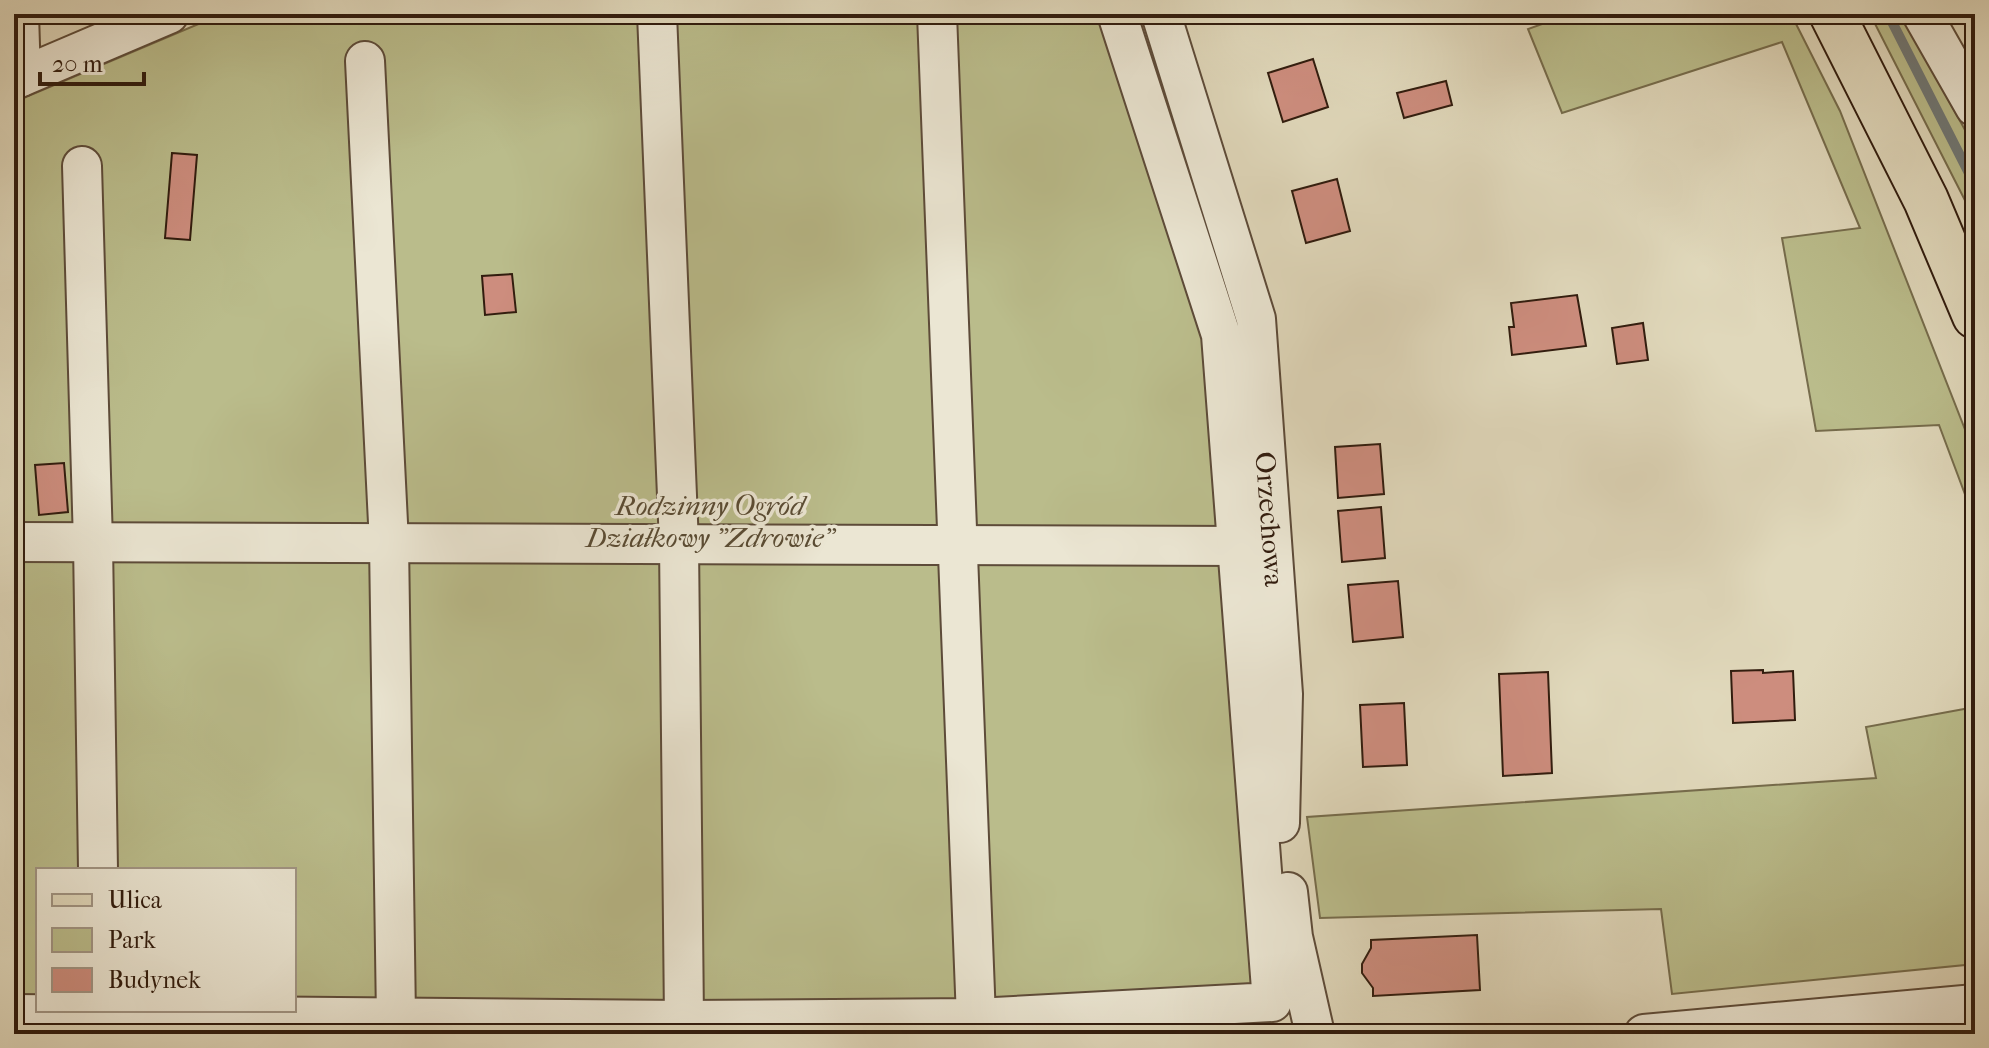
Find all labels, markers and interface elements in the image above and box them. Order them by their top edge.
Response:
scale bar [40,36,144,86]
text: 20 m [52,50,103,78]
street label: Orzechowa [1249,450,1292,589]
park label: Rodzinny Ogród Działkowy "Zdrowie" [584,489,836,554]
legend [36,868,296,1012]
text: Ulica [108,886,163,914]
text: Park [108,926,156,954]
text: Budynek [108,966,201,994]

